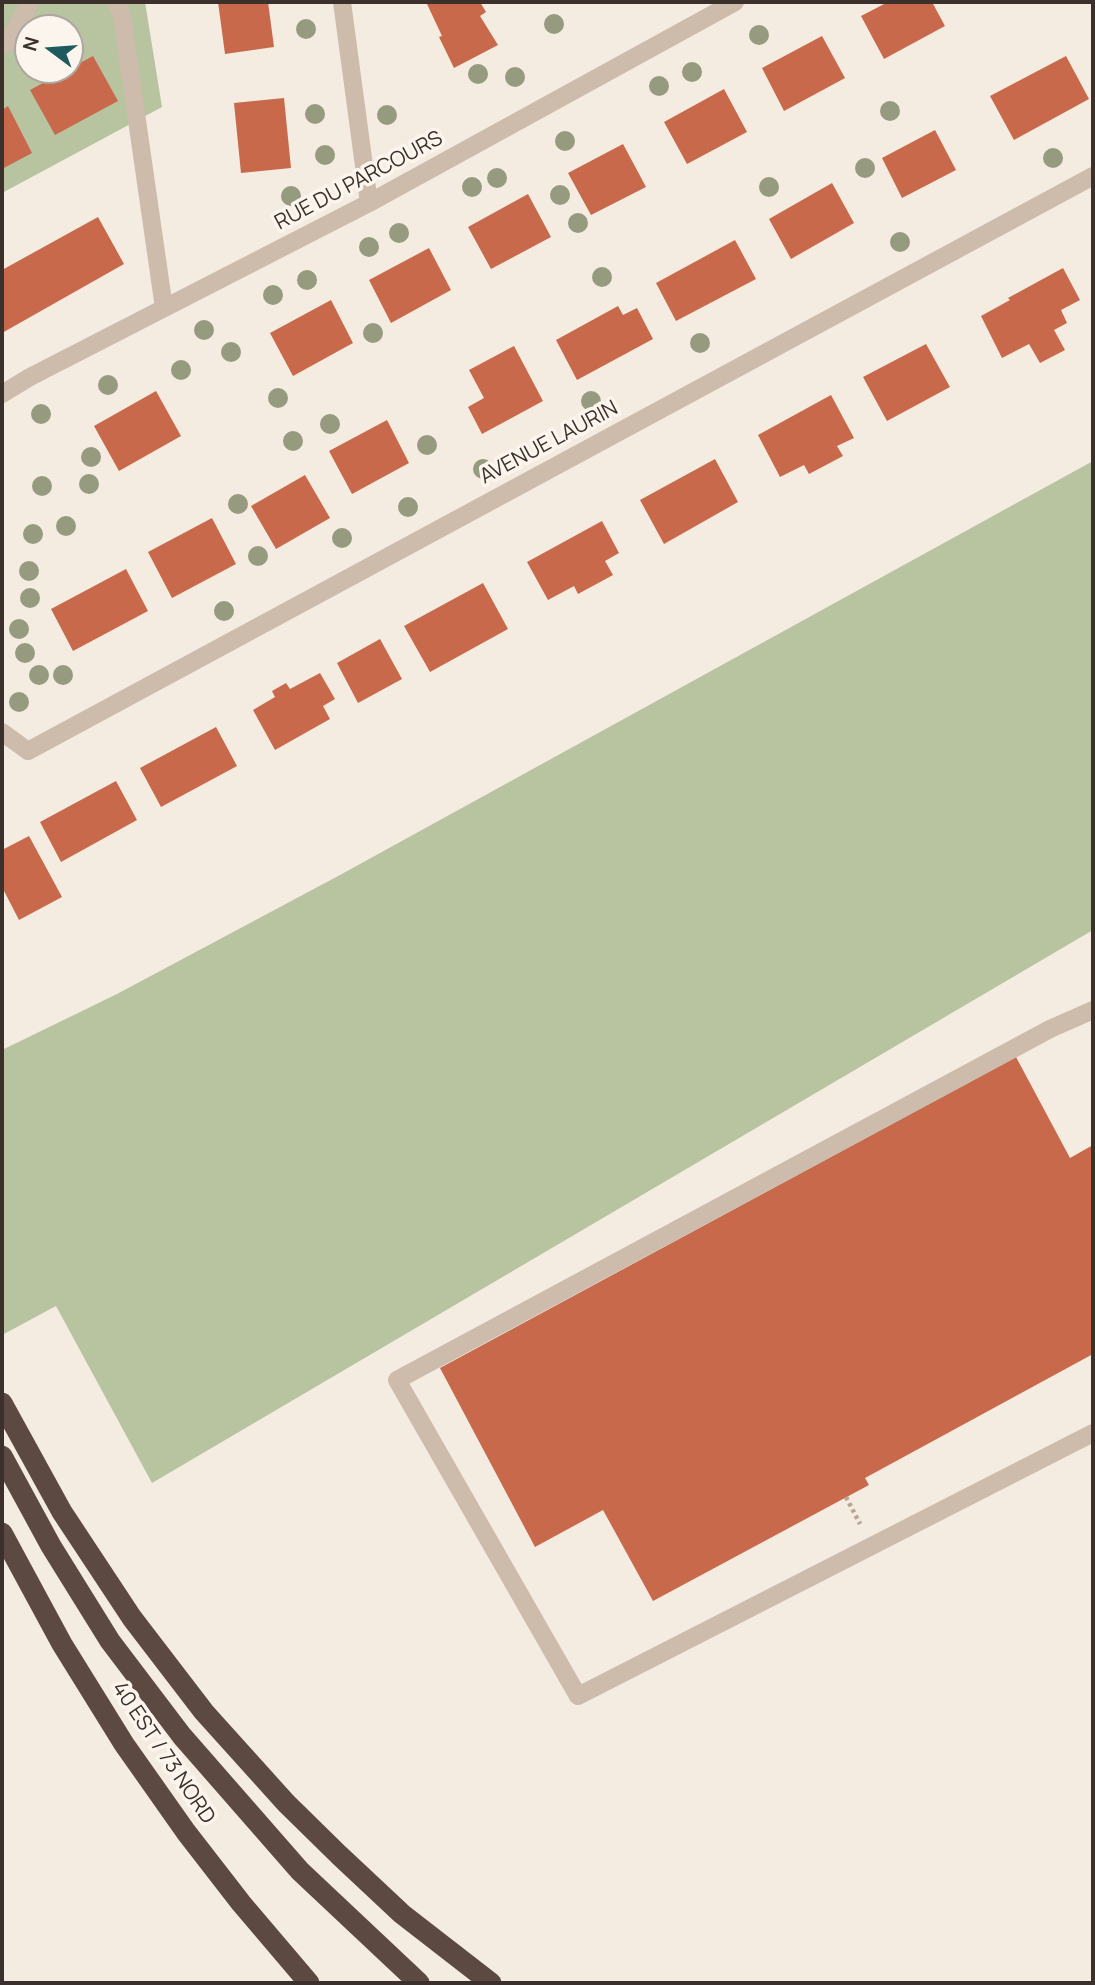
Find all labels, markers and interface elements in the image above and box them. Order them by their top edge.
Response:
north arrow [14,14,84,84]
text: N [16,34,45,54]
street label: RUE DU PARCOURS [271,126,447,236]
street label: AVENUE LAURIN [476,396,622,490]
street label: 40 EST / 73 NORD [106,1677,220,1829]

